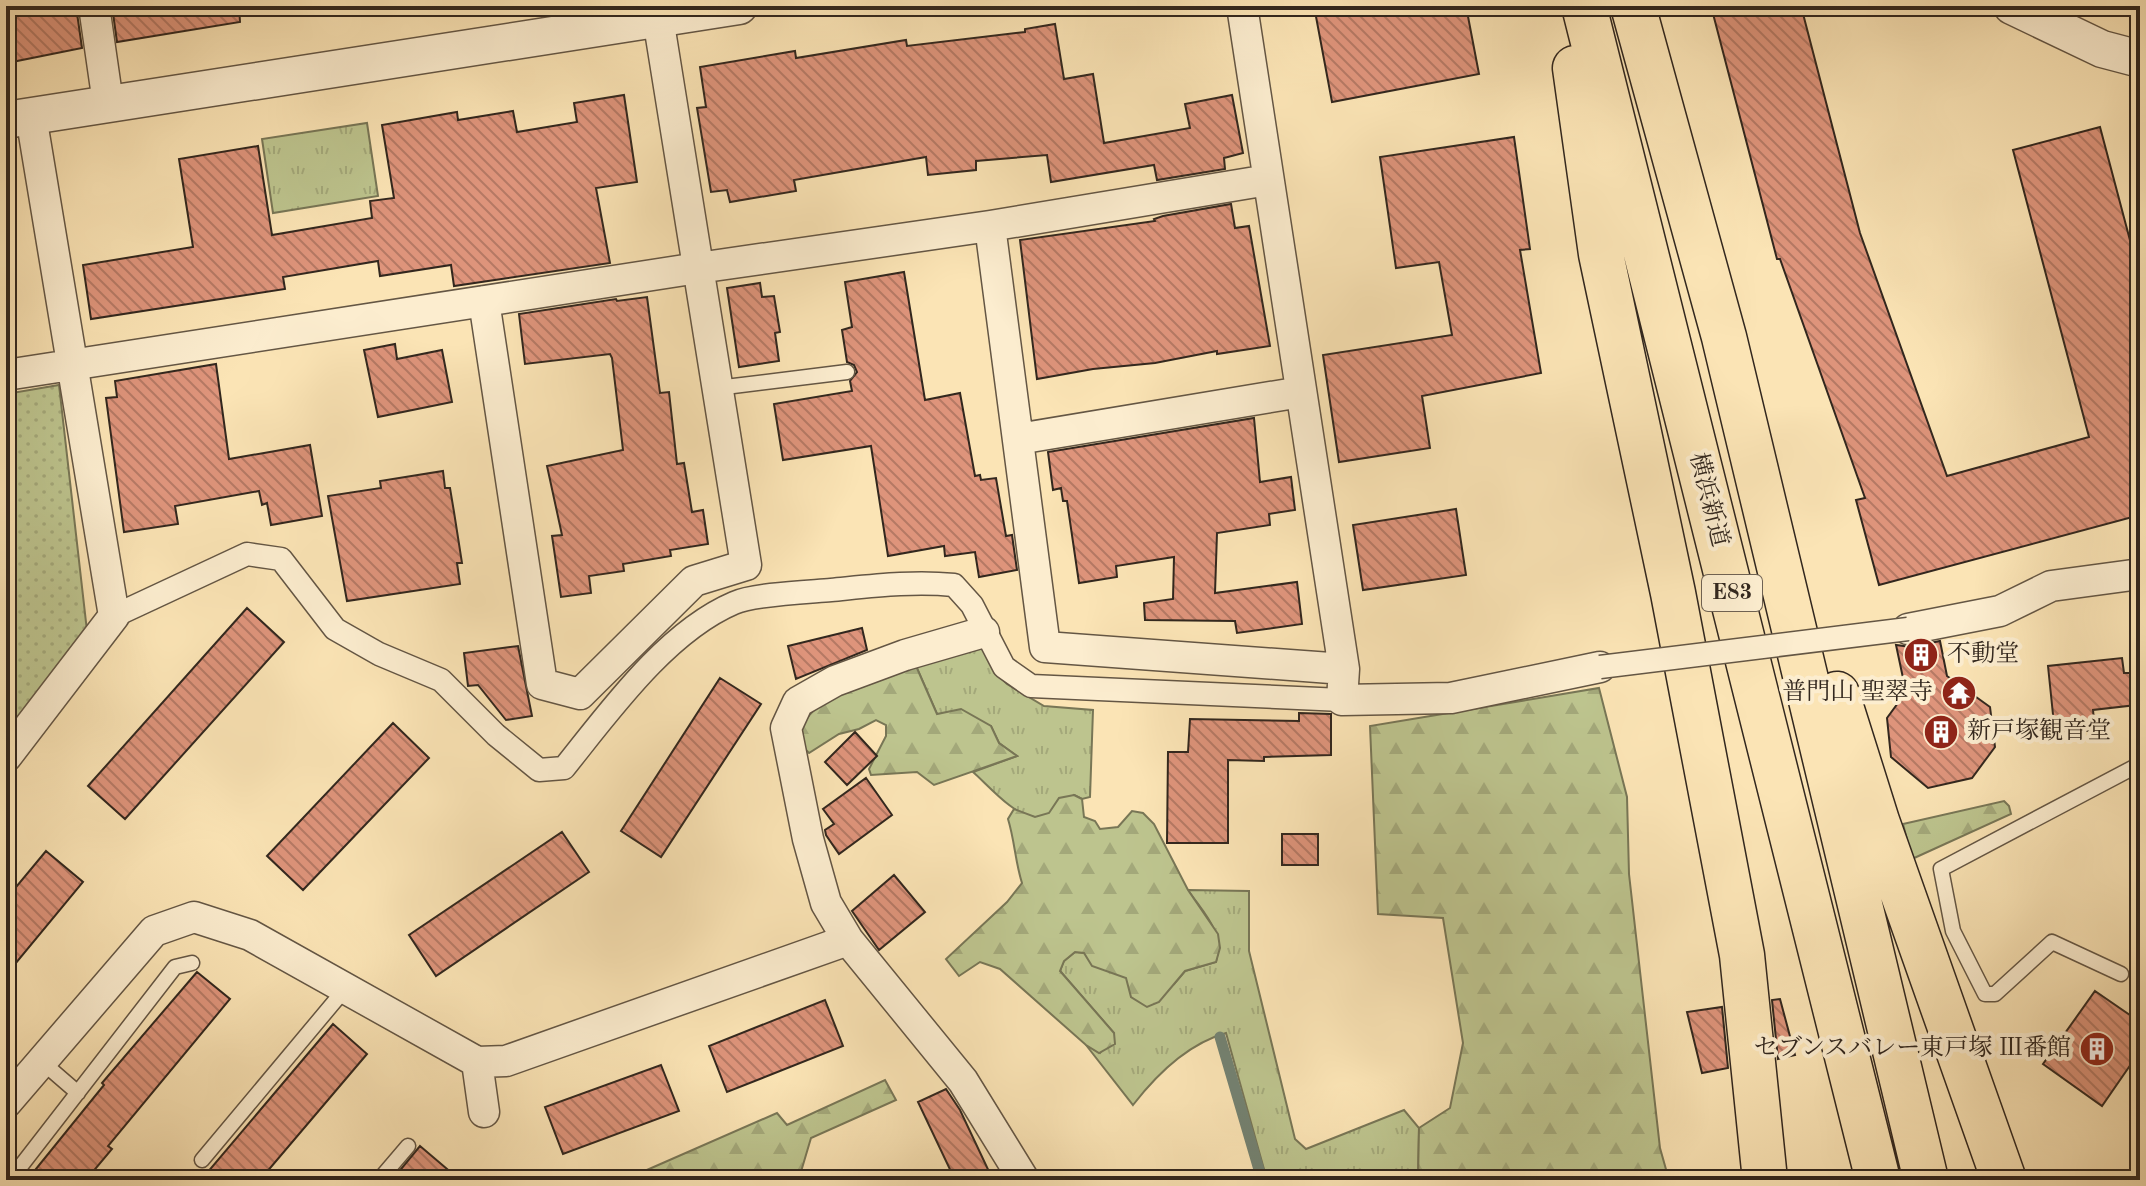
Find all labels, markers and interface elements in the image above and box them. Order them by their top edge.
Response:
street label: 横浜新道 [1685,450,1734,549]
road number: E83 [1702,575,1762,611]
building icon: 不動堂 [1902,636,1940,674]
place label: 不動堂 [1947,640,2019,667]
temple icon: 普門山 聖翠寺 [1940,674,1978,712]
place label: 普門山 聖翠寺 [1782,678,1933,705]
building icon: 新戸塚観音堂 [1922,713,1960,751]
place label: 新戸塚観音堂 [1967,717,2111,744]
building icon: セブンスバレー東戸塚 Ⅲ番館 [2078,1030,2116,1068]
place label: セブンスバレー東戸塚 Ⅲ番館 [1754,1034,2071,1061]

